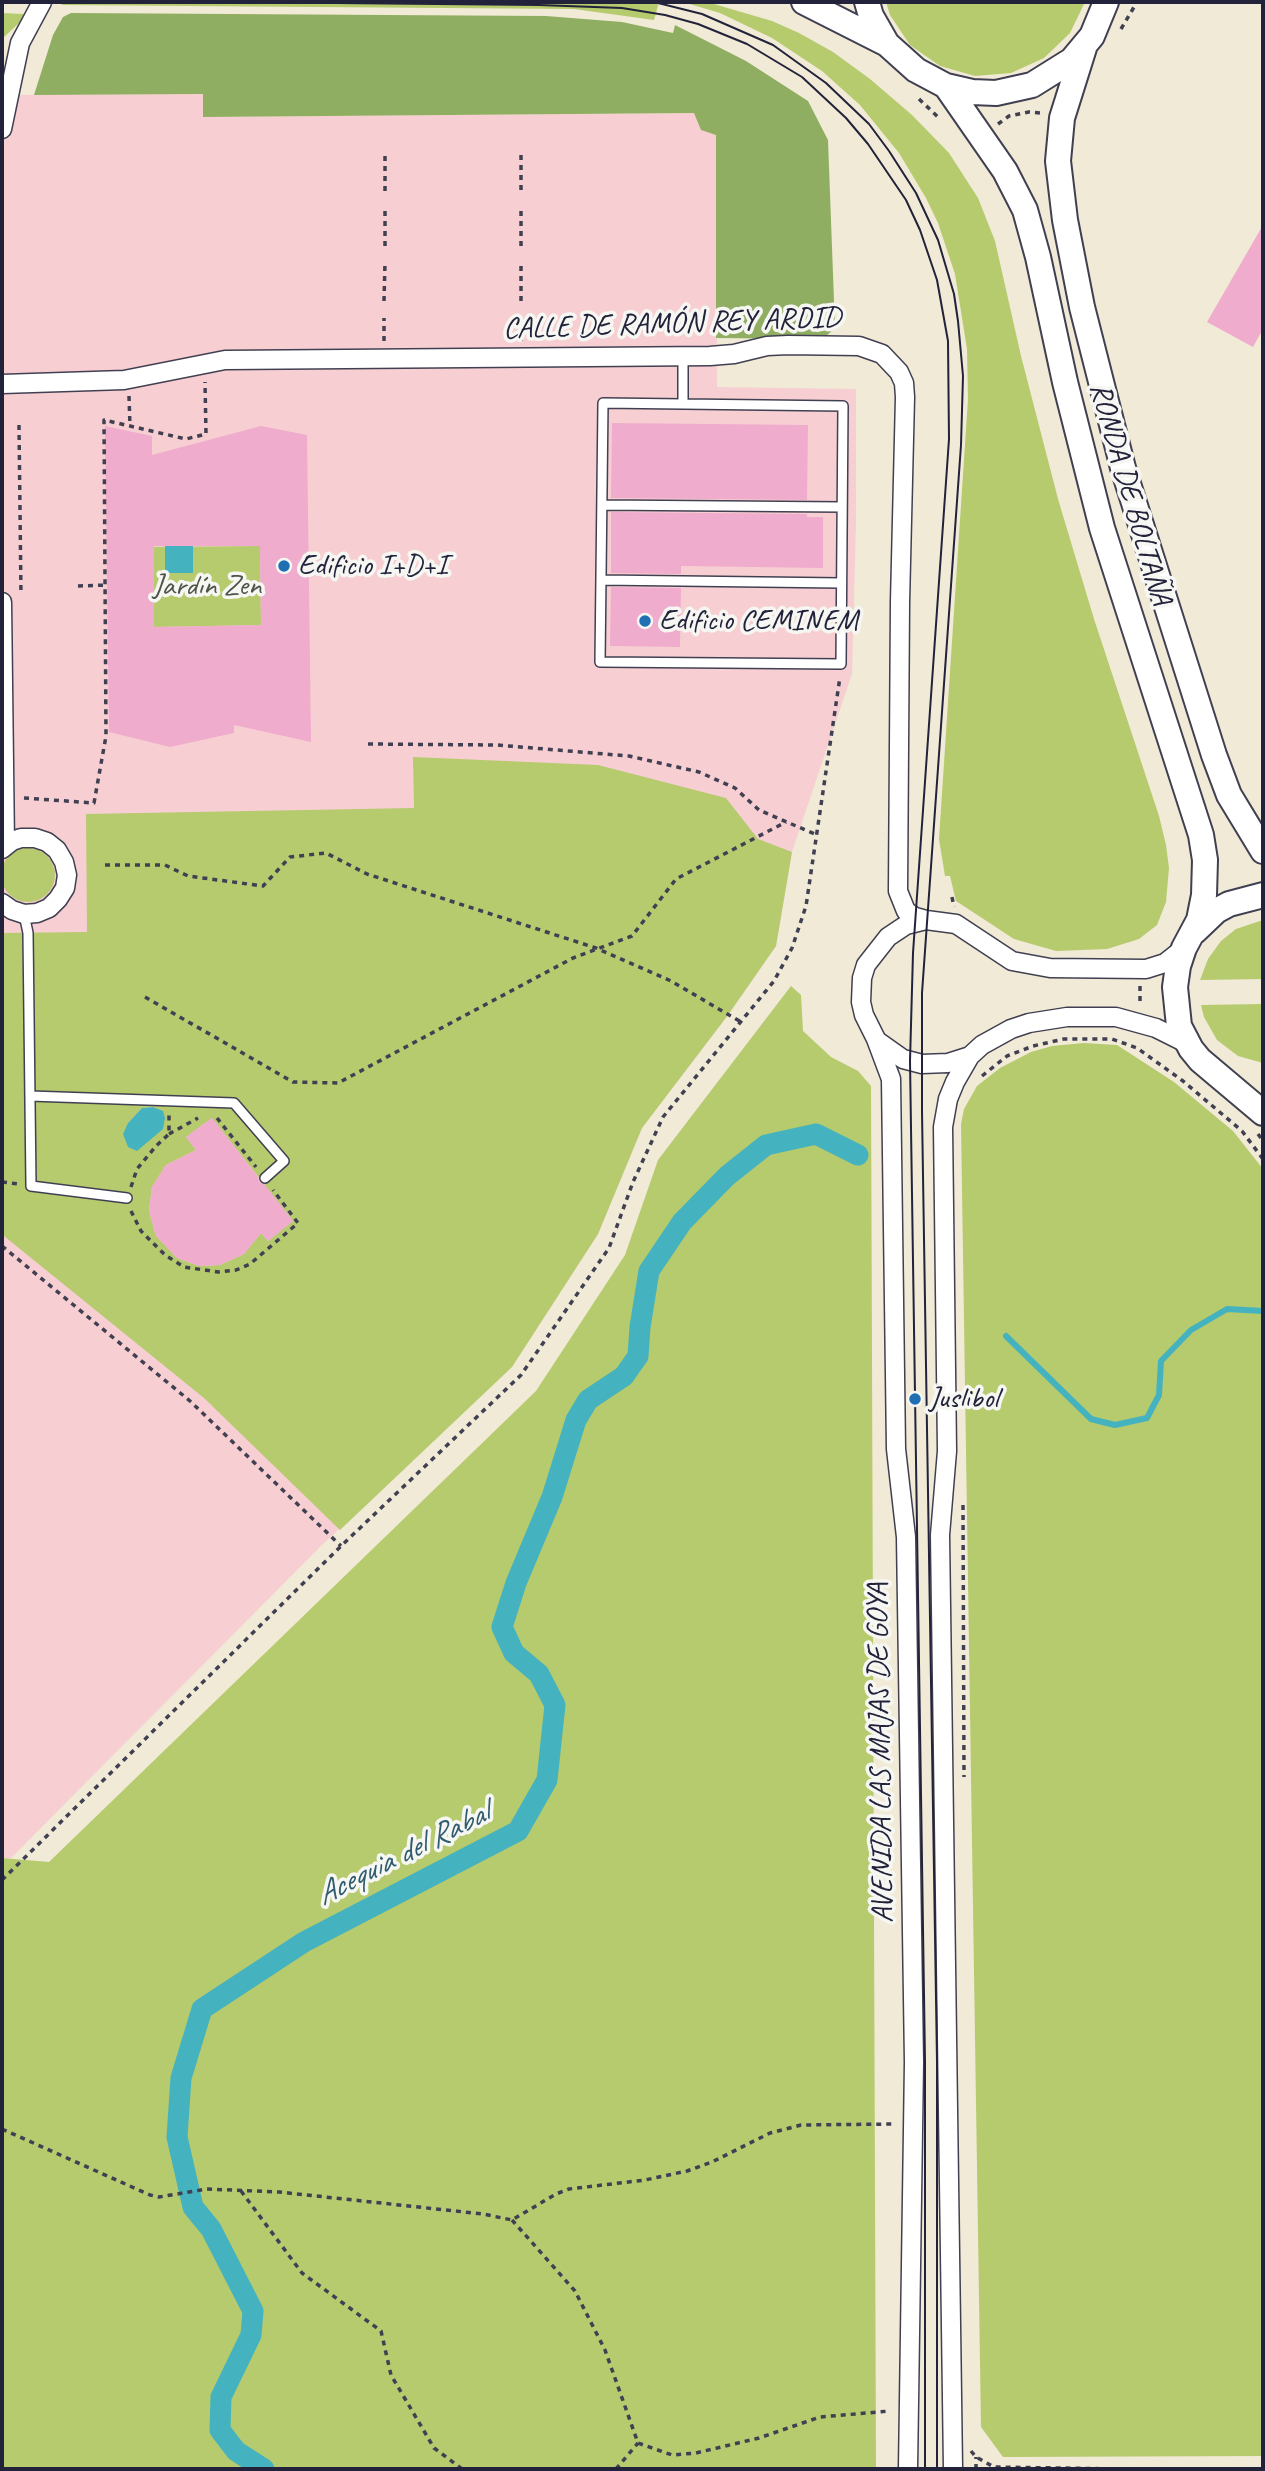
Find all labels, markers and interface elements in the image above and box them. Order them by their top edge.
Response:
street label: CALLE DE RAMÓN REY ARDID [503,300,841,348]
street label: RONDA DE BOLTAÑA [1081,379,1179,609]
place label: Edificio I+D+I [298,548,447,584]
marker: Edificio I+D+I [276,558,292,574]
park label: Jardín Zen [153,568,261,604]
place label: Edificio CEMINEM [659,603,858,639]
marker: Edificio CEMINEM [637,613,653,629]
place label: Juslibol [929,1381,998,1417]
marker: Juslibol [907,1391,923,1407]
street label: AVENIDA LAS MAJAS DE GOYA [860,1583,902,1923]
water label: Acequia del Rabal [310,1795,496,1915]

